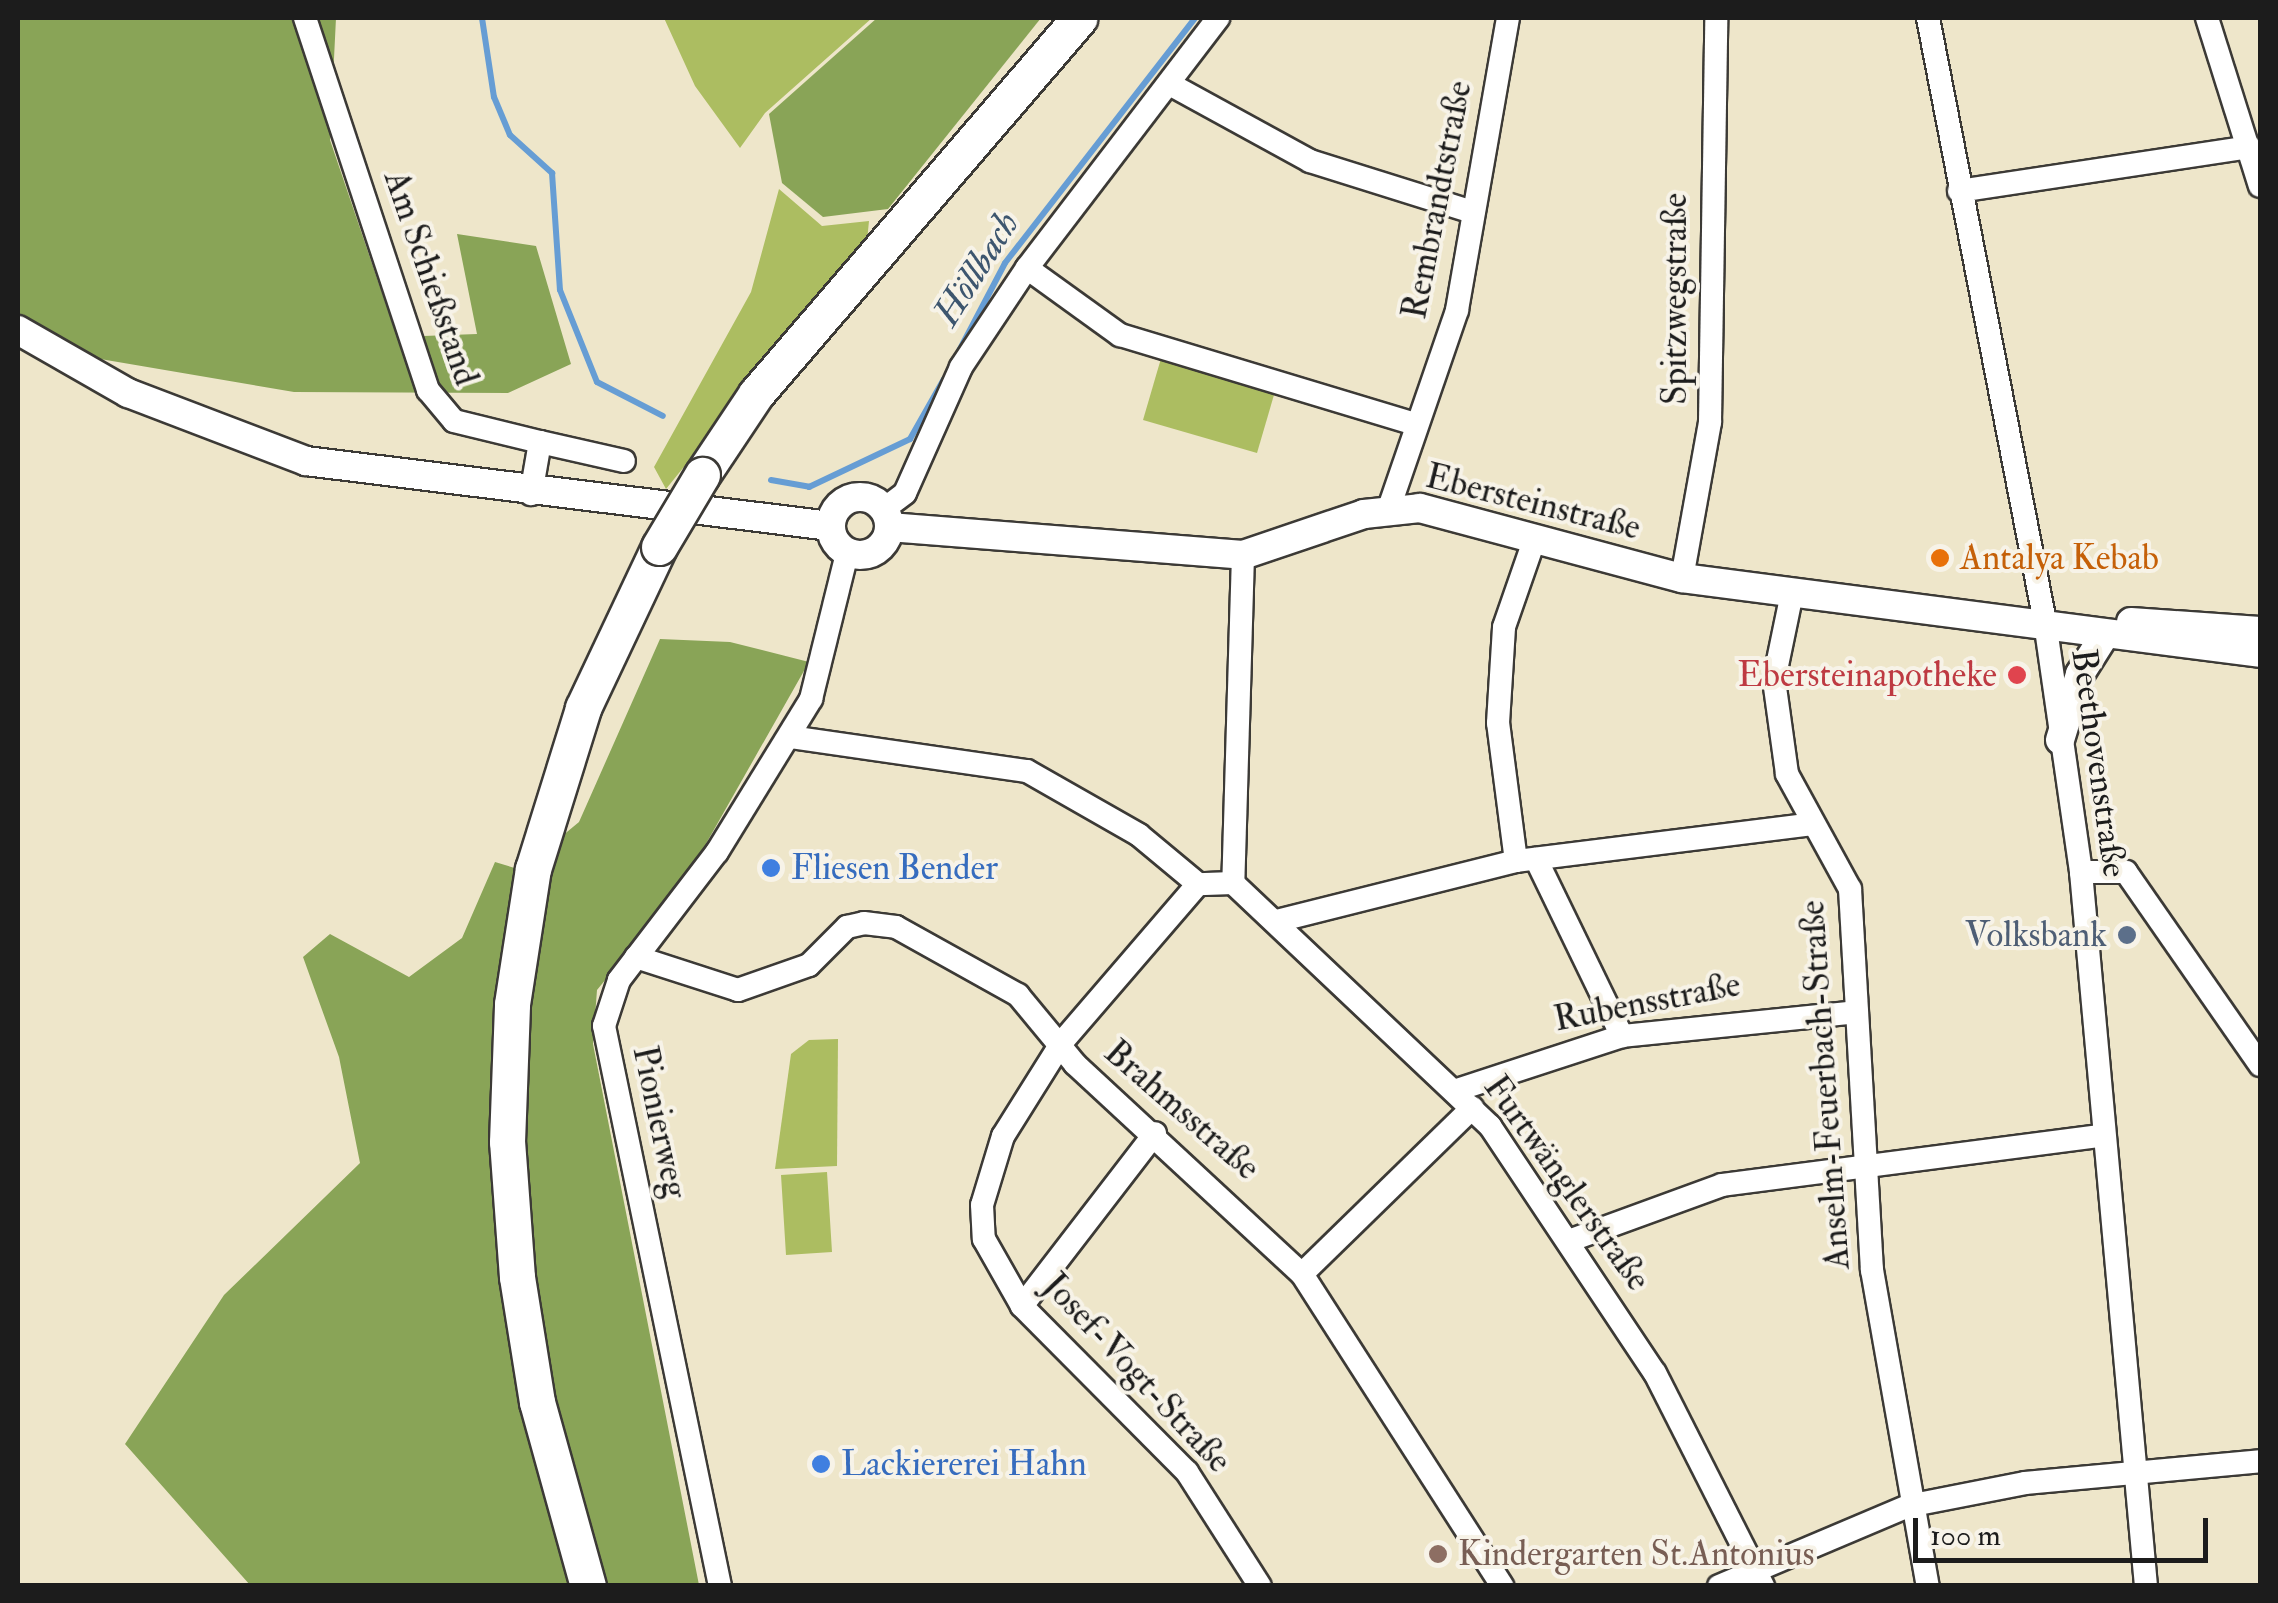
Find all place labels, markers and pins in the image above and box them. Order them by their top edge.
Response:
place label: Antalya Kebab [1960,537,2159,579]
marker: Antalya Kebab [1929,547,1951,569]
place label: Ebersteinapotheke [1738,654,1997,696]
marker: Ebersteinapotheke [2006,664,2028,686]
place label: Fliesen Bender [791,847,998,889]
marker: Fliesen Bender [760,857,782,879]
place label: Volksbank [1965,914,2107,956]
marker: Volksbank [2116,924,2138,946]
place label: Lackiererei Hahn [841,1443,1087,1485]
marker: Lackiererei Hahn [810,1453,832,1475]
place label: Kindergarten St.Antonius [1458,1533,1814,1575]
marker: Kindergarten St.Antonius [1427,1543,1449,1565]

